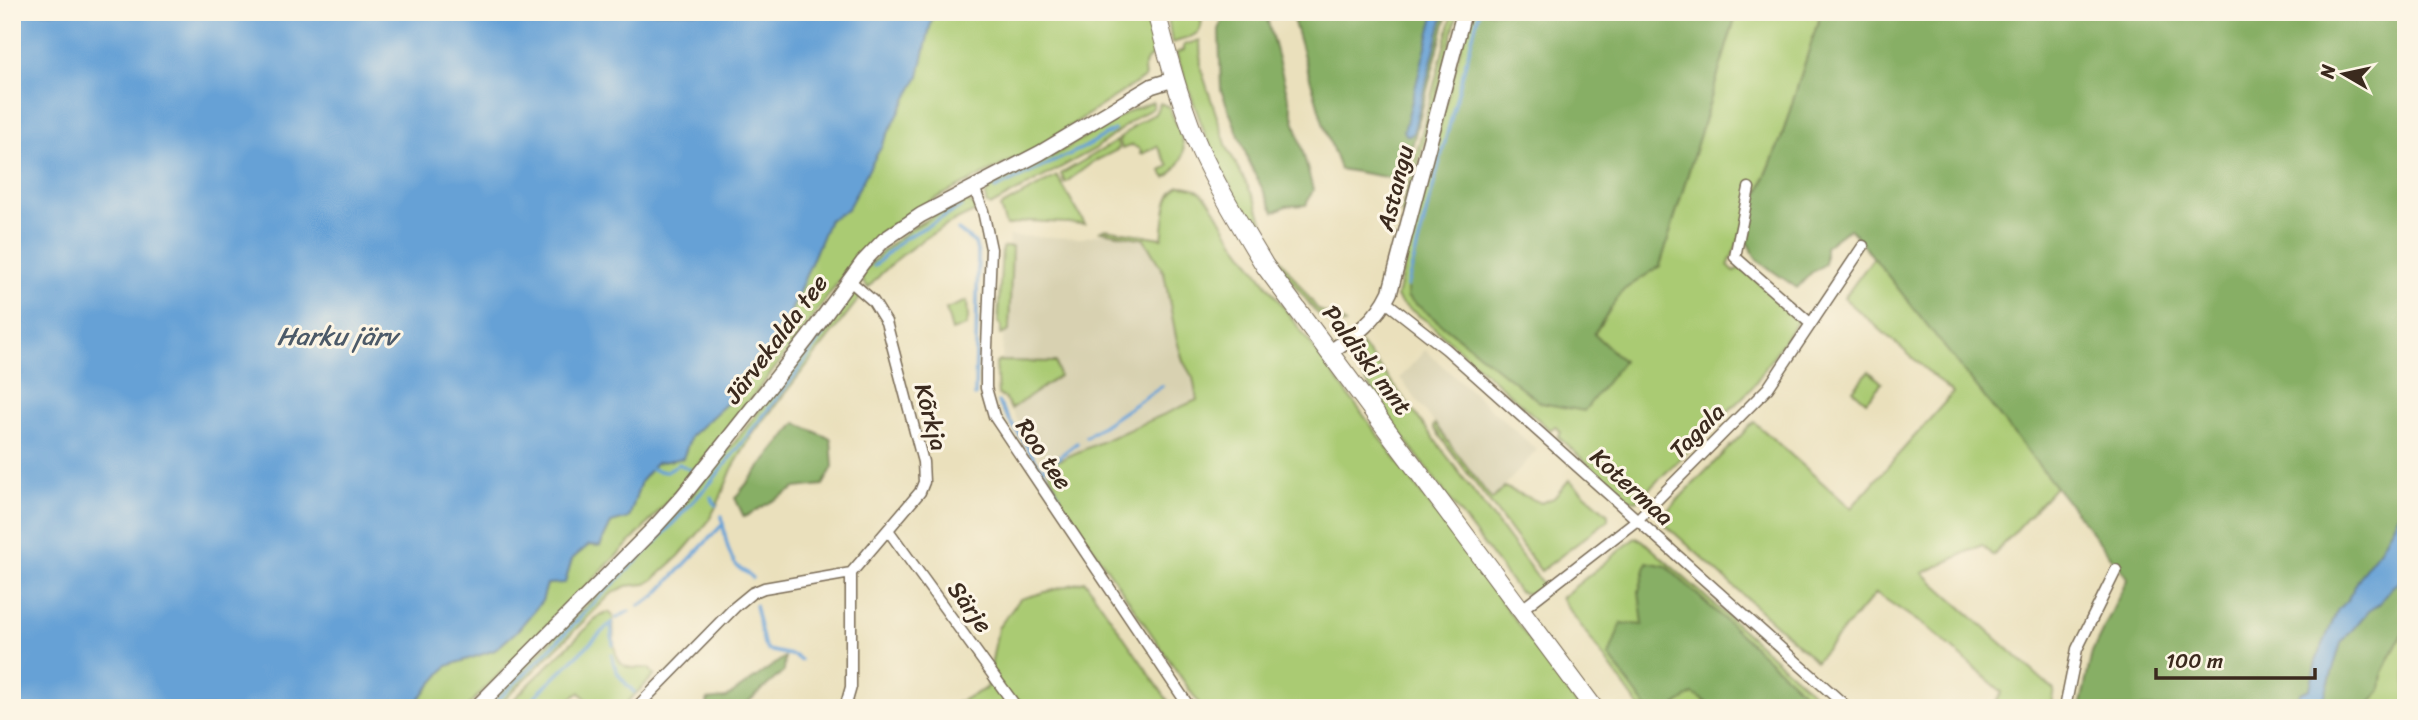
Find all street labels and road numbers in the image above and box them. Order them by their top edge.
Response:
street label: Astangu [1364,140,1426,236]
street label: Järvekalda tee [712,265,839,414]
street label: Paldiski mnt [1311,295,1423,425]
street label: Kõrkja [902,379,960,455]
street label: Tagala [1659,393,1735,469]
street label: Roo tee [1004,409,1084,499]
street label: Kotermaa [1580,437,1684,537]
street label: Särje [936,572,1004,642]

